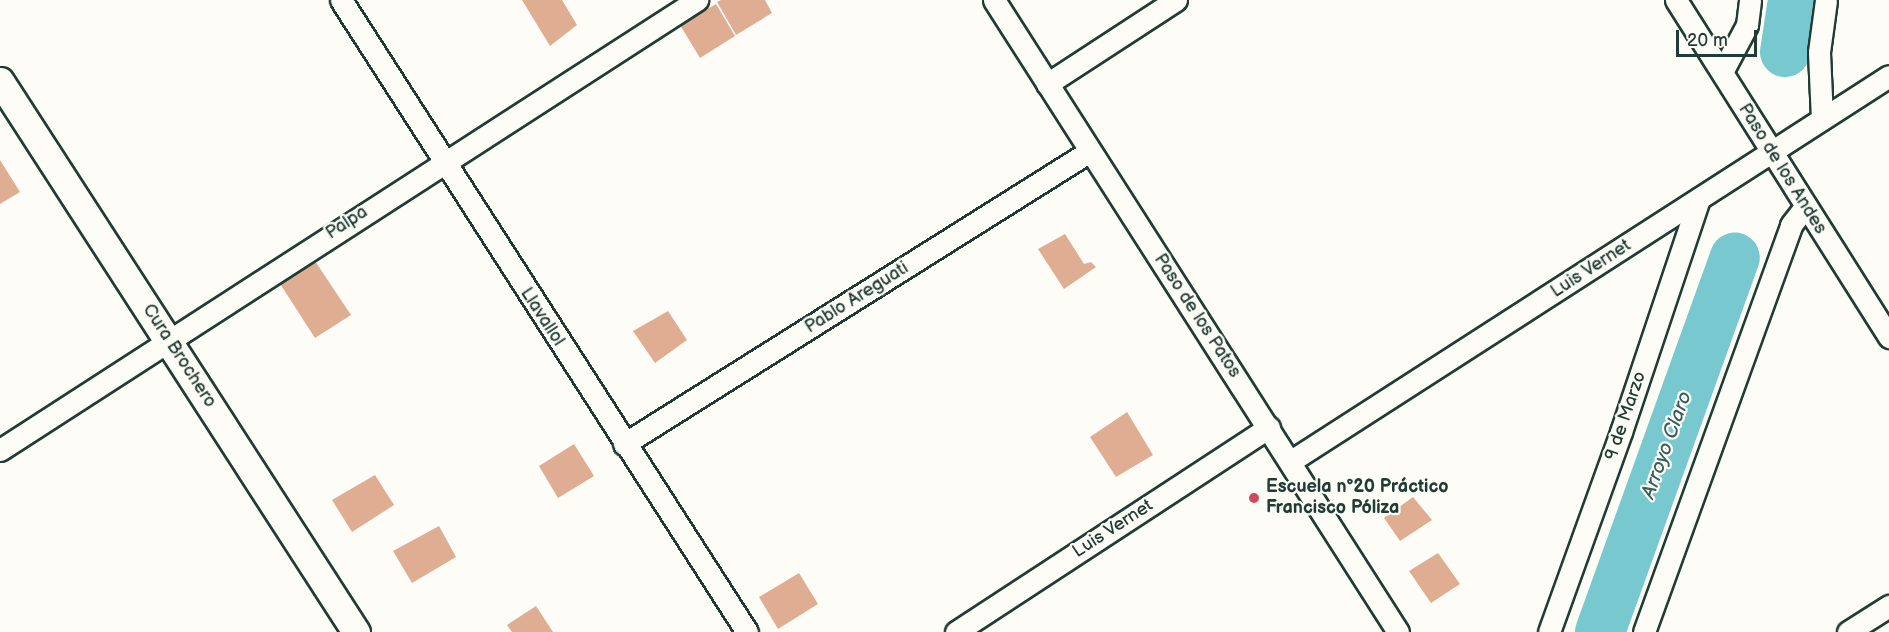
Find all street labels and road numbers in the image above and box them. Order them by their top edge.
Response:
street label: Paso de los Andes [1733,100,1831,238]
street label: Palpa [322,202,372,244]
street label: Luis Vernet [1547,235,1635,303]
street label: Paso de los Patos [1149,250,1245,382]
street label: Pablo Areguati [801,258,913,338]
street label: Llavallol [515,284,569,350]
street label: Cura Brochero [137,300,221,412]
street label: 9 de Marzo [1601,369,1651,463]
street label: Luis Vernet [1069,495,1157,563]

